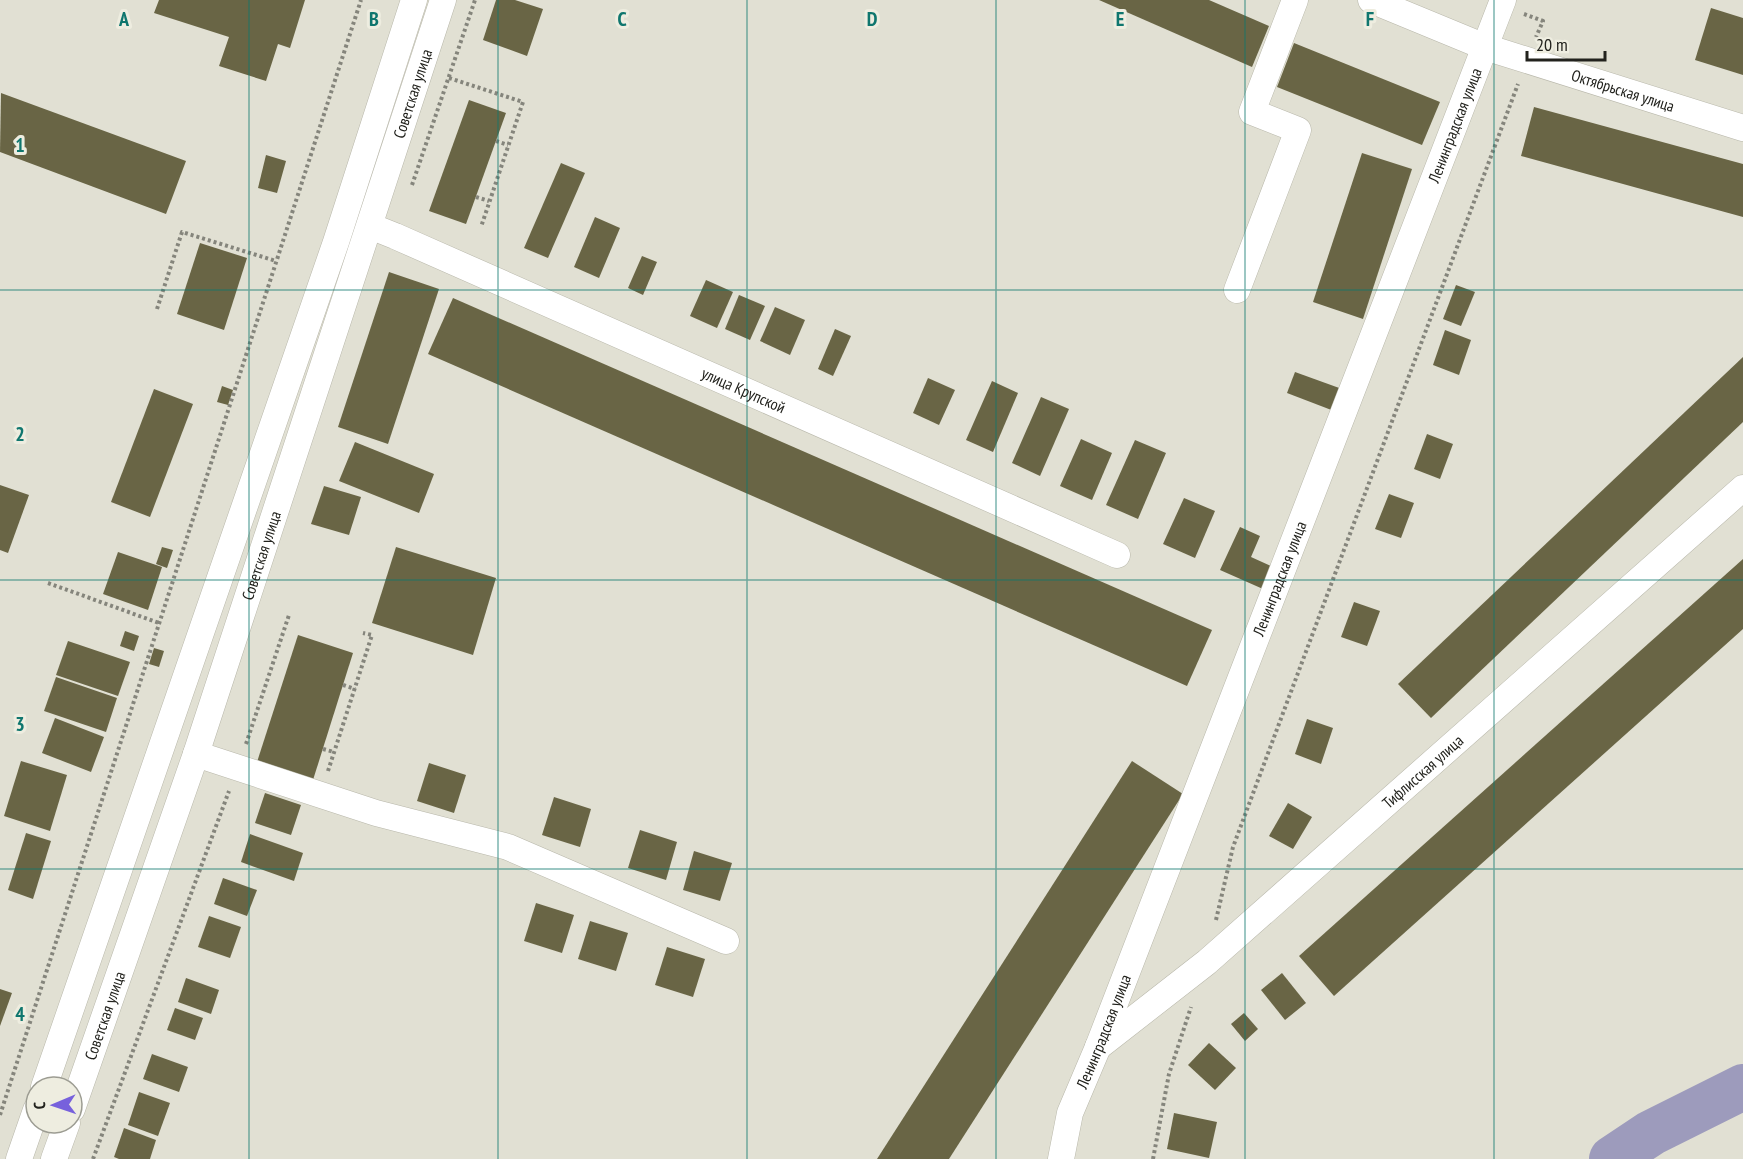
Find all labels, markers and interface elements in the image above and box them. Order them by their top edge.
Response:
text: A [118,6,130,32]
text: B [369,6,379,32]
text: C [617,6,627,32]
text: D [867,6,878,32]
text: E [1116,6,1124,32]
text: F [1366,6,1374,32]
scale bar [1527,24,1605,62]
text: 20 m [1536,33,1568,56]
street label: Советская улица [388,47,436,141]
street label: Ленинградская улица [1423,65,1486,186]
street label: Октябрьская улица [1569,65,1677,116]
text: 1 [15,132,25,158]
street label: улица Крупской [699,363,789,417]
text: 2 [15,421,25,447]
street label: Советская улица [237,508,285,602]
street label: Ленинградская улица [1248,518,1310,640]
text: 3 [15,711,25,737]
street label: Тифлисская улица [1378,730,1467,812]
street label: Советская улица [80,969,129,1062]
street label: Ленинградская улица [1071,971,1135,1093]
text: 4 [15,1001,25,1027]
north arrow [24,1075,84,1135]
text: С [29,1101,49,1110]

